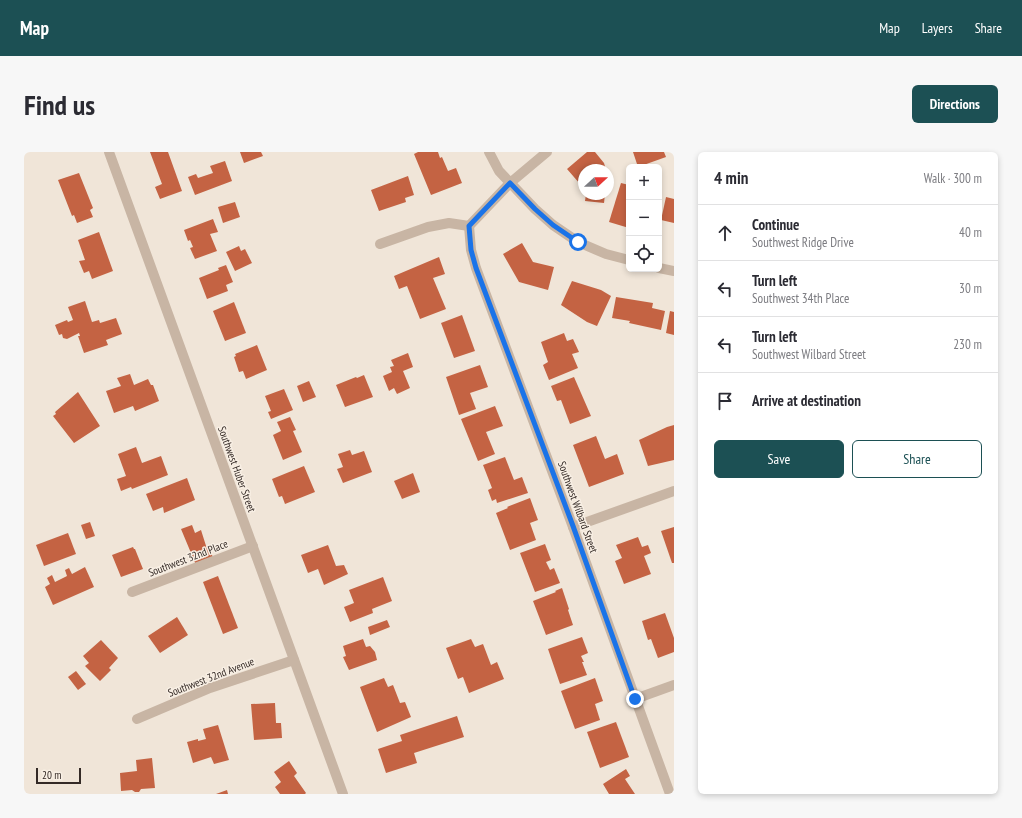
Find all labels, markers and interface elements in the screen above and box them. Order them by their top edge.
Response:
text: Map [20,16,49,40]
text: Map [879,19,900,37]
text: Layers [922,19,953,37]
text: Share [975,19,1002,37]
button: Directions [912,85,998,123]
text: Find us [24,86,95,123]
north arrow [578,164,614,200]
map controls [626,164,662,272]
button: + [626,164,662,200]
text: 4 min [714,167,748,189]
text: Walk · 300 m [924,170,982,187]
button: − [626,200,662,236]
text: Continue [752,215,799,234]
icon: ahead [714,222,736,244]
text: 40 m [959,224,982,241]
route start [569,233,587,251]
text: Southwest Ridge Drive [752,234,854,251]
button: locate [626,236,662,272]
text: Turn left [752,271,797,290]
icon: left [714,278,736,300]
text: 30 m [959,280,982,297]
text: Southwest 34th Place [752,290,849,307]
text: Turn left [752,327,797,346]
icon: left [714,334,736,356]
text: 230 m [953,336,982,353]
text: Southwest Wilbard Street [752,346,866,363]
icon: arrive [714,390,736,412]
text: Arrive at destination [752,391,861,410]
street label: Southwest Huber Street [215,424,259,514]
button: Save [714,440,844,478]
button: Share [852,440,982,478]
street label: Southwest Wilbard Street [555,459,601,555]
street label: Southwest 32nd Place [146,536,230,580]
street label: Southwest 32nd Avenue [166,654,257,700]
route end [626,690,644,708]
scale bar [36,766,81,785]
text: 20 m [42,768,61,782]

